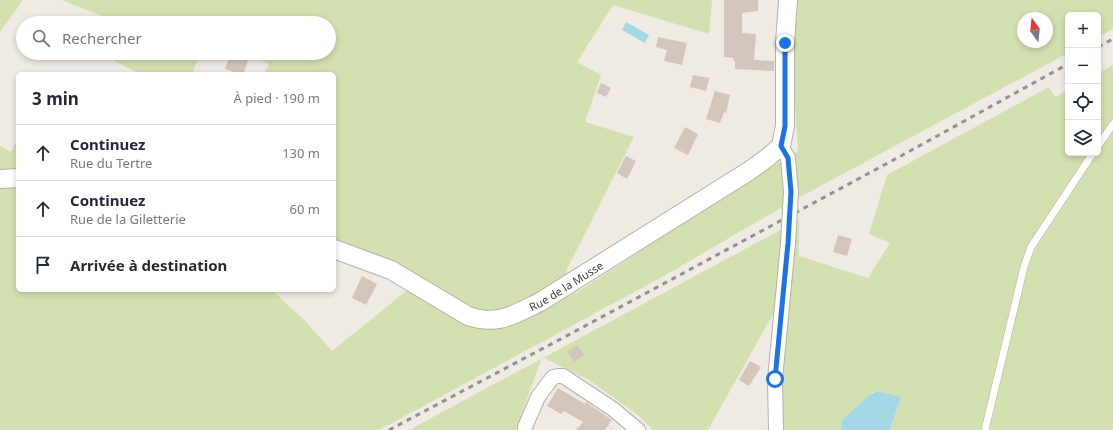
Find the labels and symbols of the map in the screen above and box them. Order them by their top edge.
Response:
north arrow [1017,12,1053,48]
route end [776,34,794,52]
street label: Rue de la Musse [526,257,605,314]
route start [766,370,784,388]

